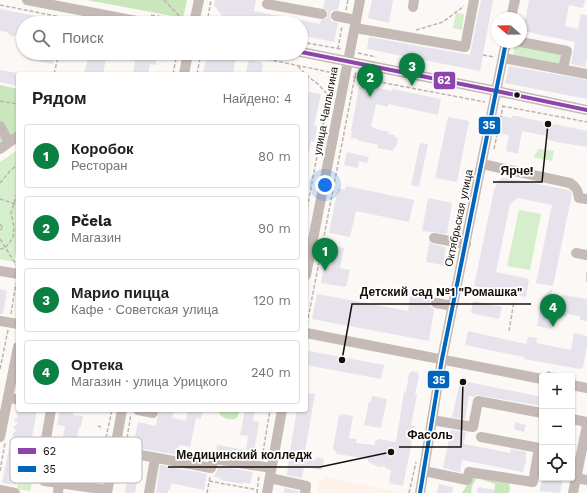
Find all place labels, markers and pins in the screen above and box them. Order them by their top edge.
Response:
pin: 3 [399,53,425,86]
pin: 2 [357,64,383,97]
unlabelled marker [512,90,522,100]
callout: Ярче! [493,158,542,182]
pin: 1 [312,238,338,271]
callout: Детский сад №1 "Ромашка" [352,280,531,304]
pin: 4 [540,294,566,327]
callout: Фасоль [399,423,461,447]
callout: Медицинский колледж [168,443,320,467]

